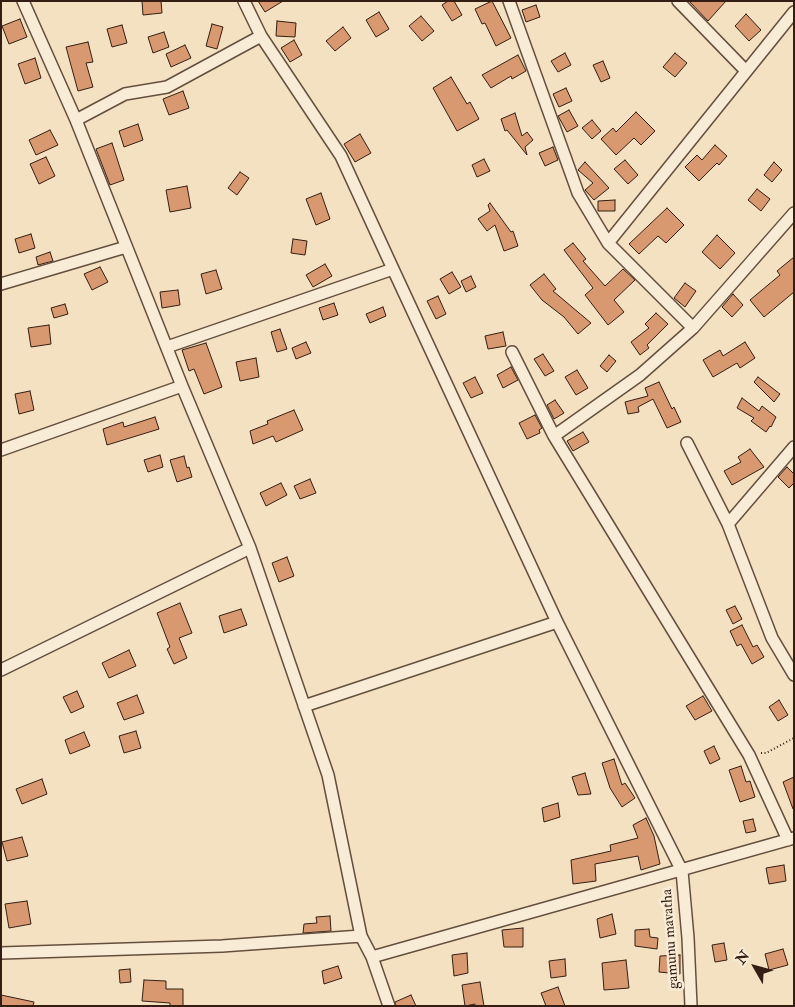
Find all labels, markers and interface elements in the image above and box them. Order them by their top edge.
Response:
street label: gamunu mavatha [659,888,683,990]
north arrow [730,942,780,992]
text: N [732,947,753,968]

